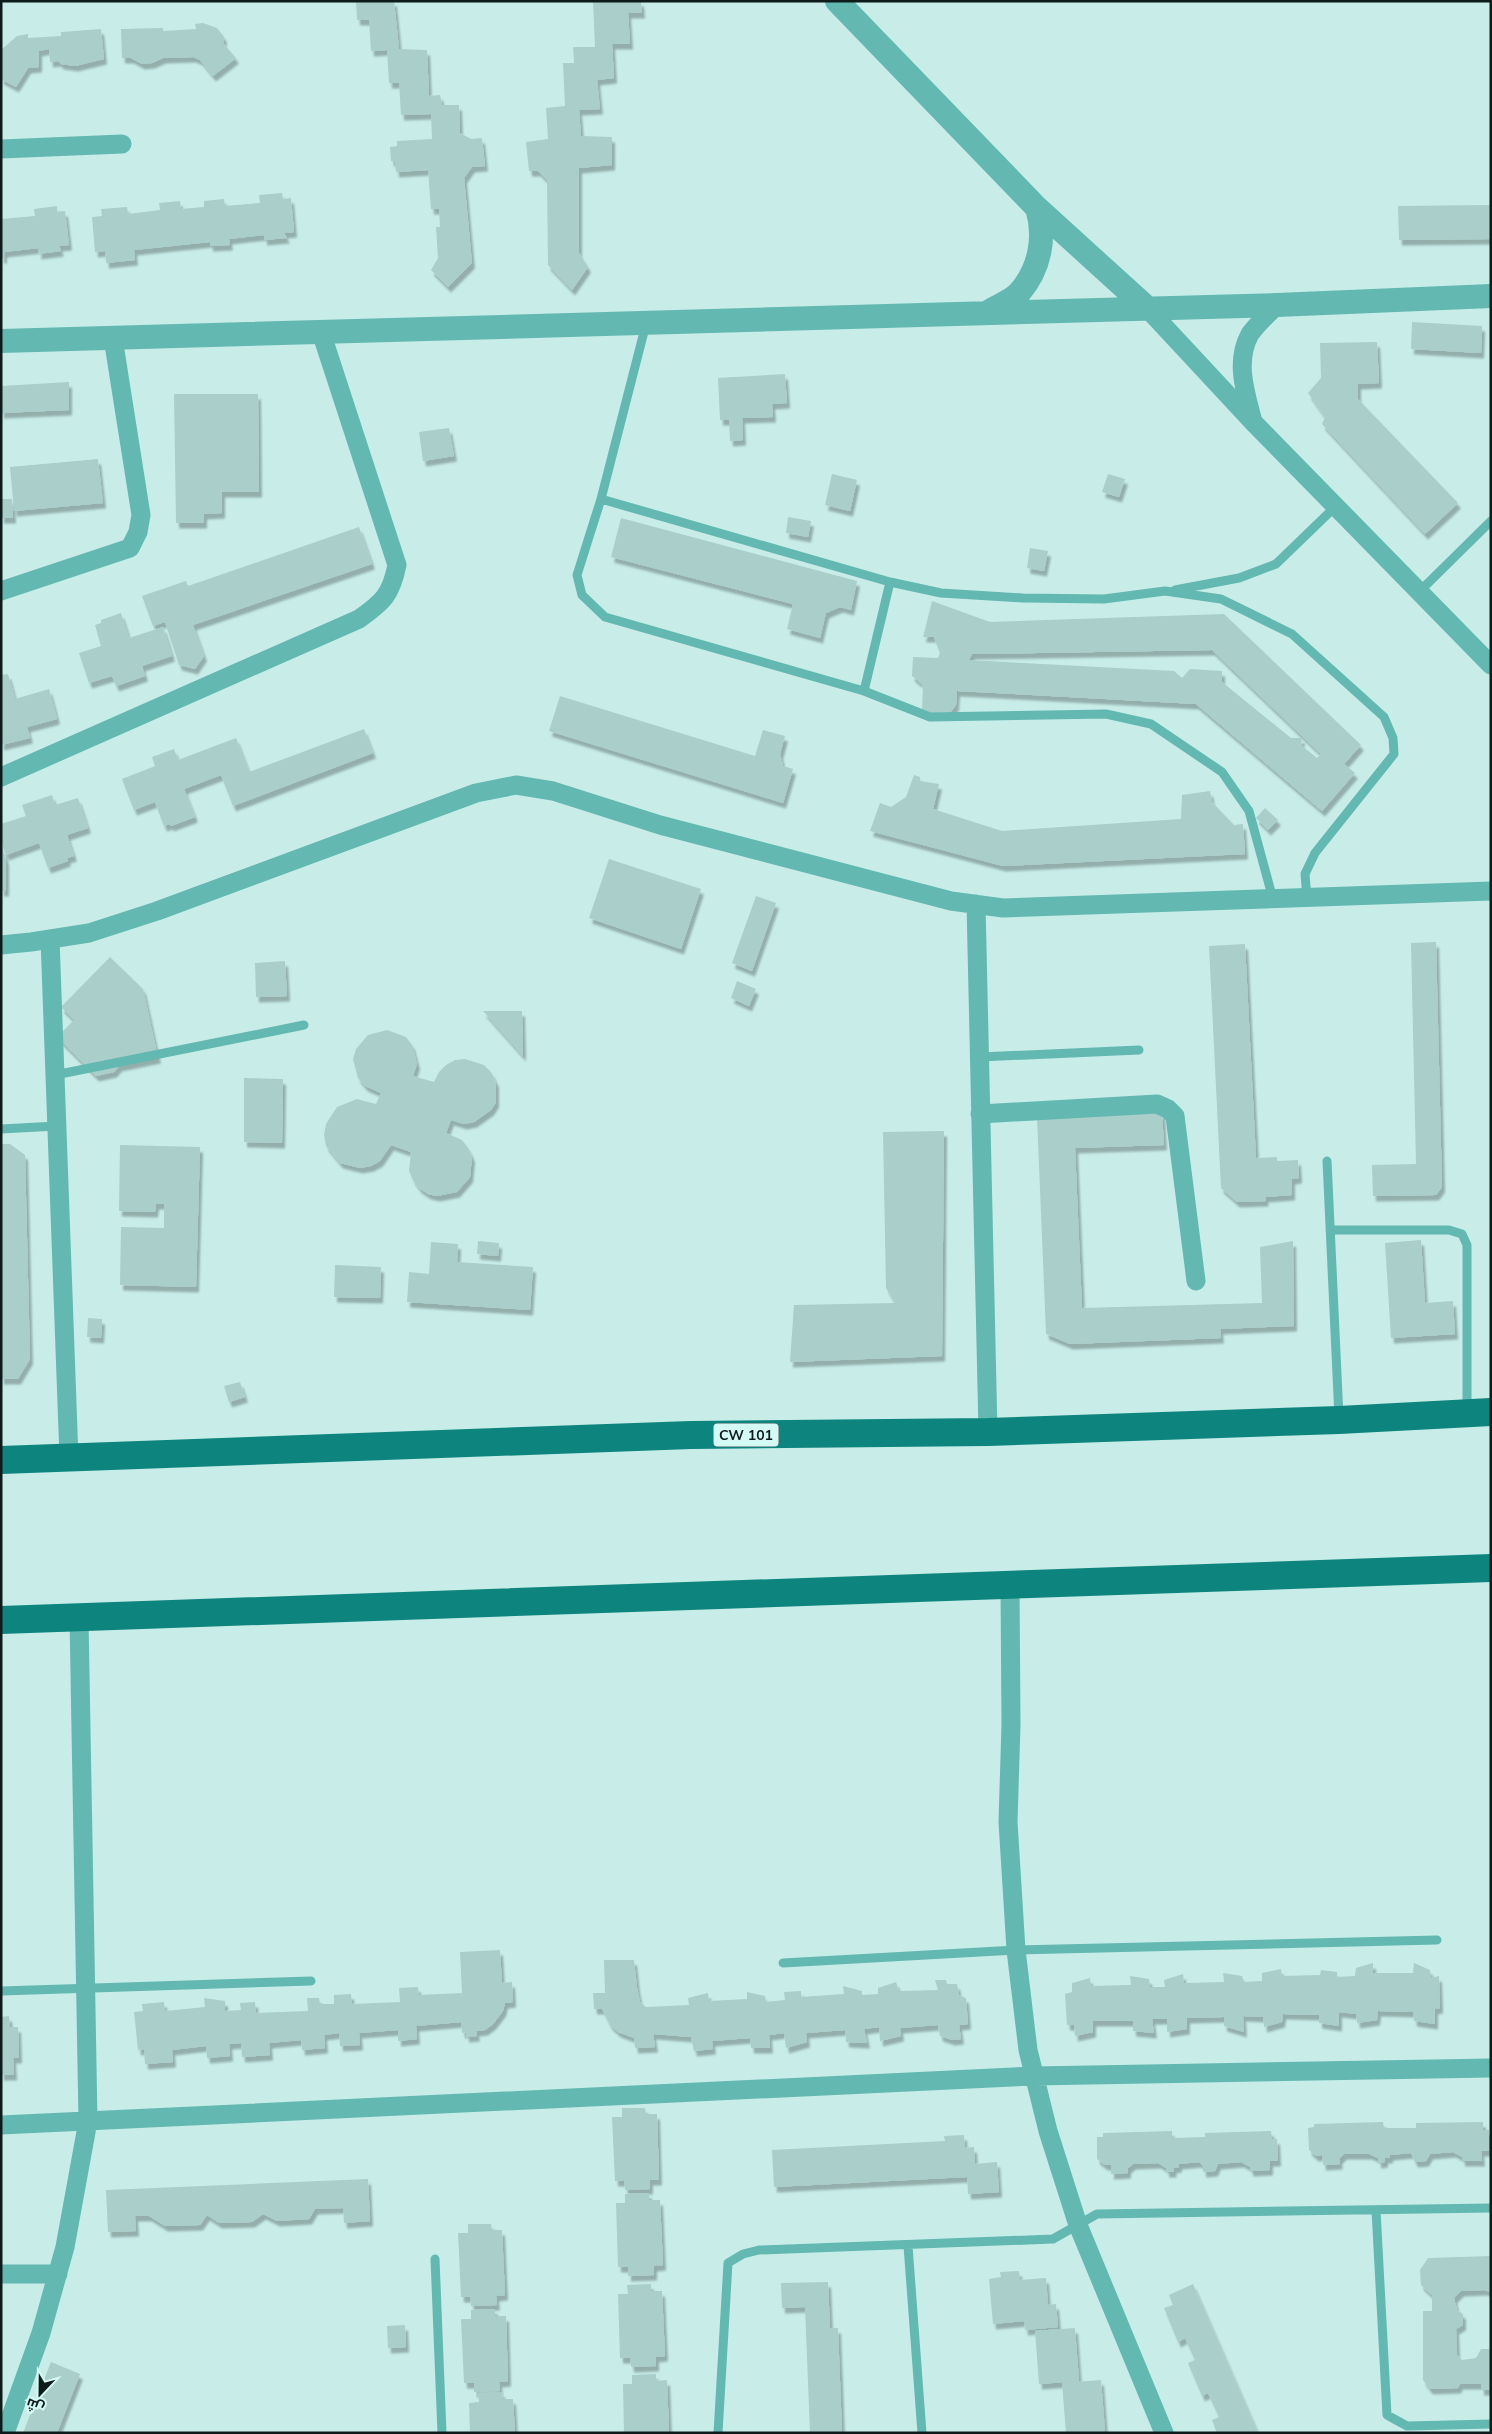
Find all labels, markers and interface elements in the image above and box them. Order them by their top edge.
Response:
road number: CW 101 [714,1424,778,1446]
north arrow [15,2369,65,2419]
text: ش [23,2394,47,2418]

